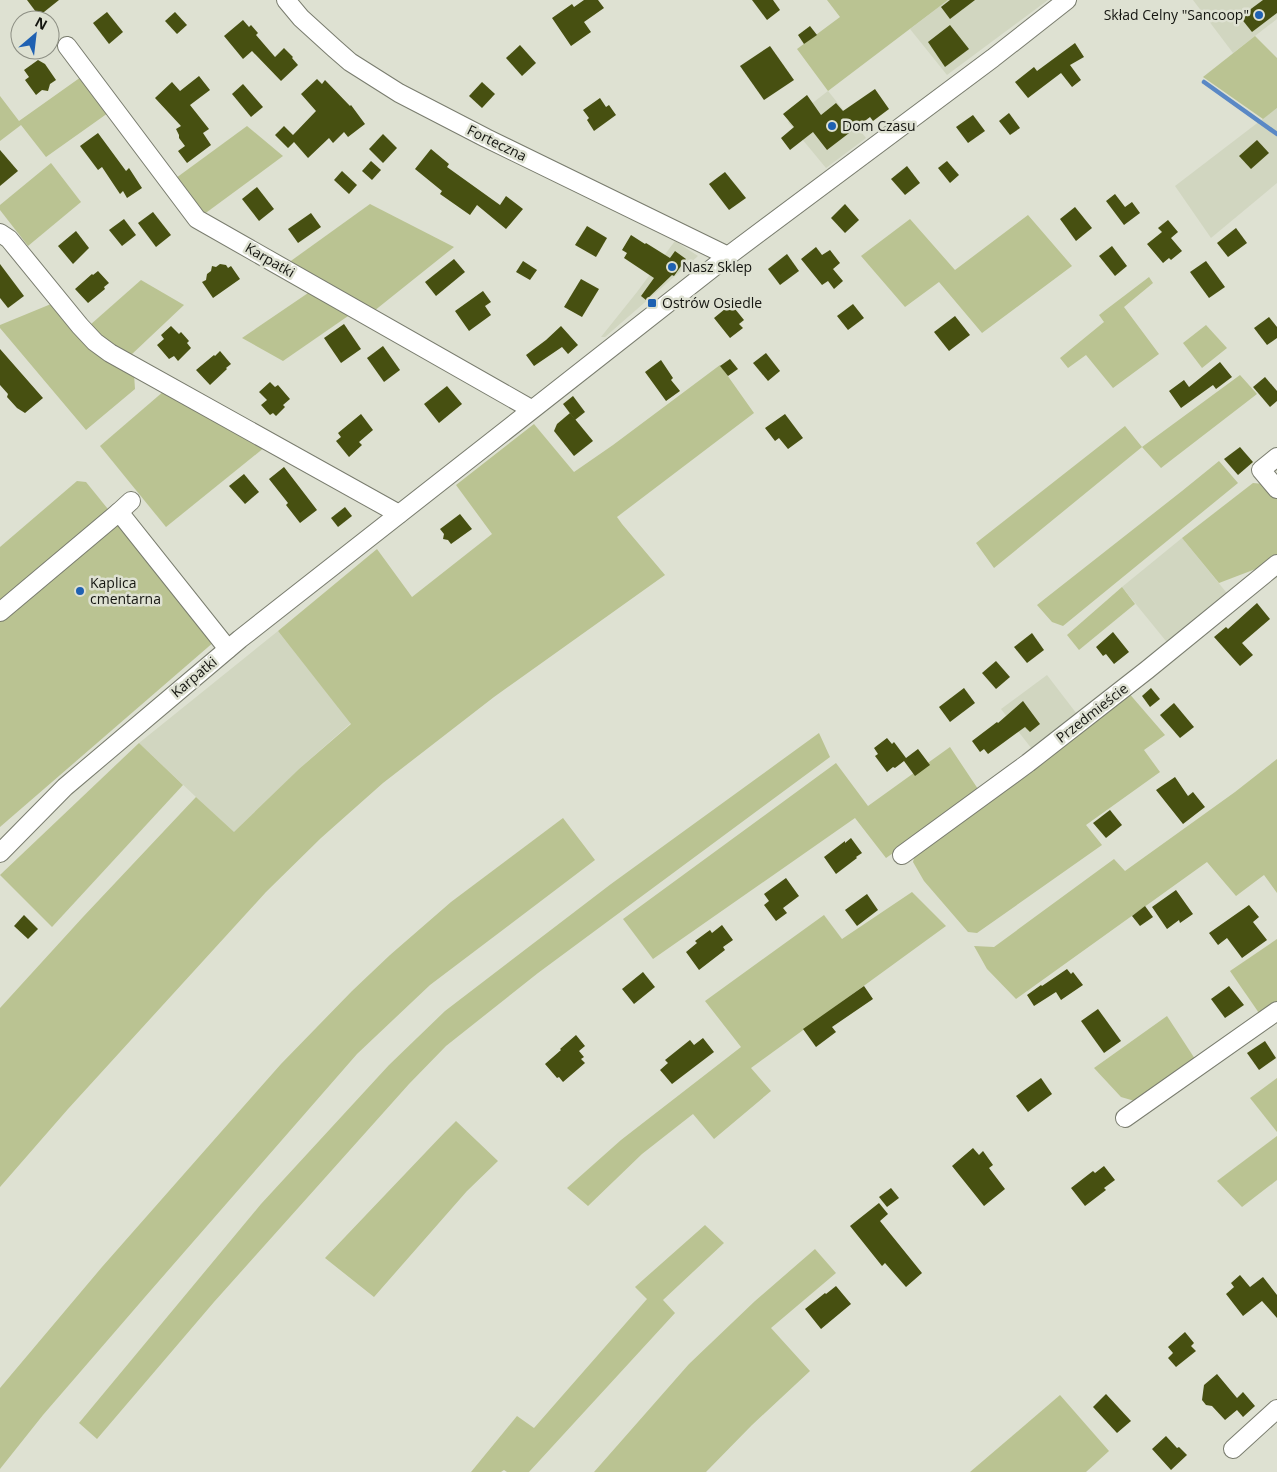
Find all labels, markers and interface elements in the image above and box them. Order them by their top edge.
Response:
place label: Skład Celny "Sancoop" [1104,5,1249,24]
marker: Skład Celny "Sancoop" [1253,9,1265,21]
north arrow [10,10,60,60]
text: N [32,12,51,34]
place label: Dom Czasu [842,116,916,135]
street label: Forteczna [464,120,530,165]
marker: Dom Czasu [826,120,838,132]
street label: Karpatki [242,238,299,281]
place label: Nasz Sklep [682,257,752,276]
marker: Nasz Sklep [666,261,678,273]
place label: Ostrów Osiedle [662,293,762,312]
marker: Ostrów Osiedle [646,297,658,309]
place label: Kaplica cmentarna [90,573,161,608]
marker: Kaplica cmentarna [74,585,86,597]
street label: Karpatki [167,652,221,701]
street label: Przedmieście [1052,678,1132,747]

